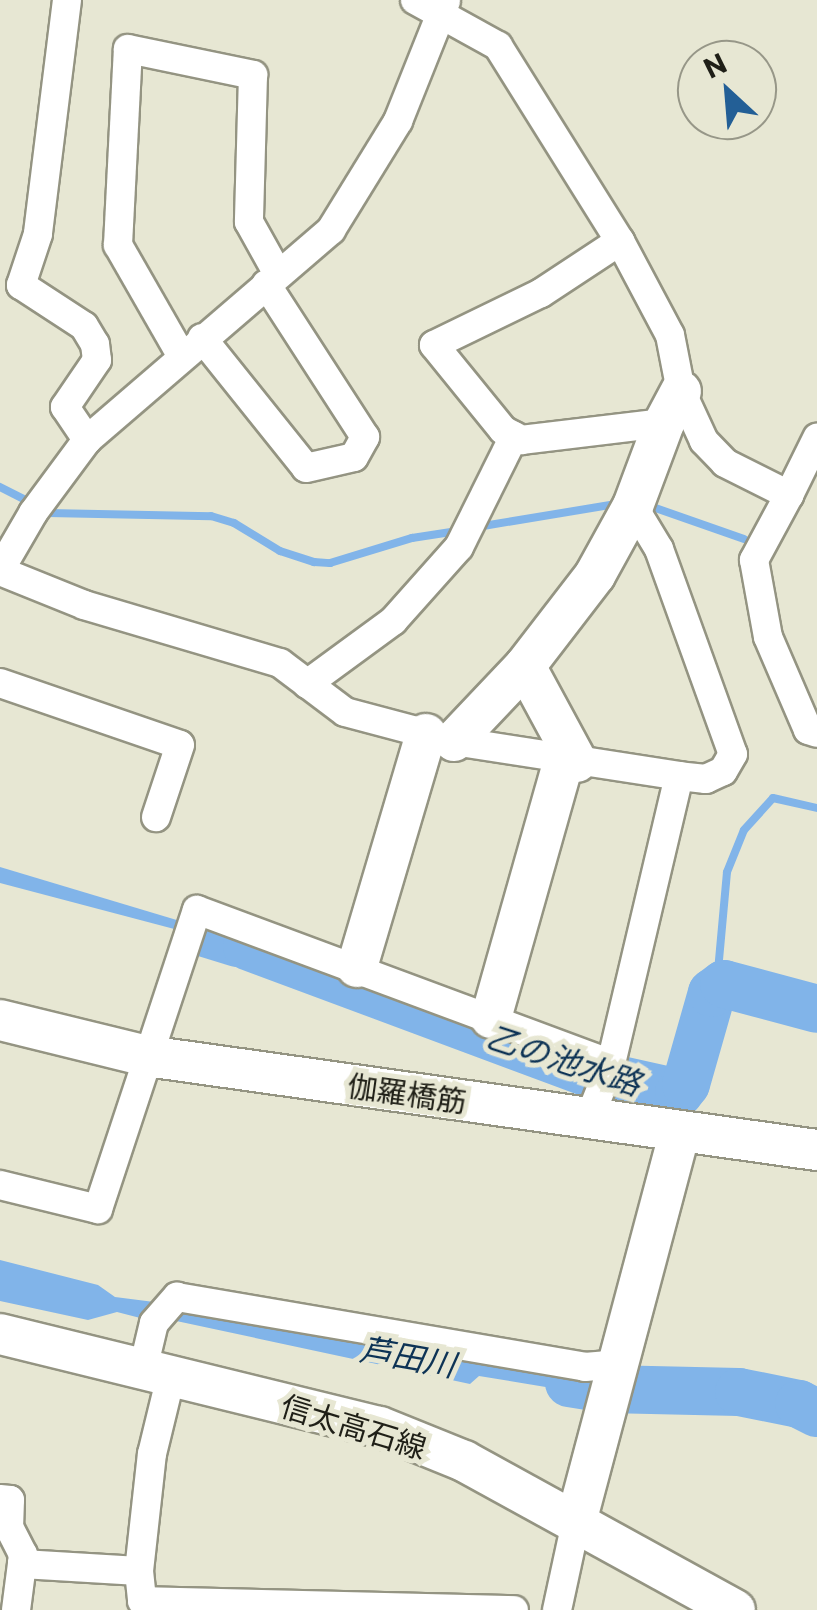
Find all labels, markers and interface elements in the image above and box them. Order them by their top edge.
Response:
north arrow [677,40,777,140]
text: N [698,45,732,85]
water label: 乙の池水路 [482,1016,646,1102]
street label: 伽羅橋筋 [345,1067,469,1119]
water label: 芦田川 [357,1329,459,1383]
street label: 信太高石線 [277,1387,431,1465]

